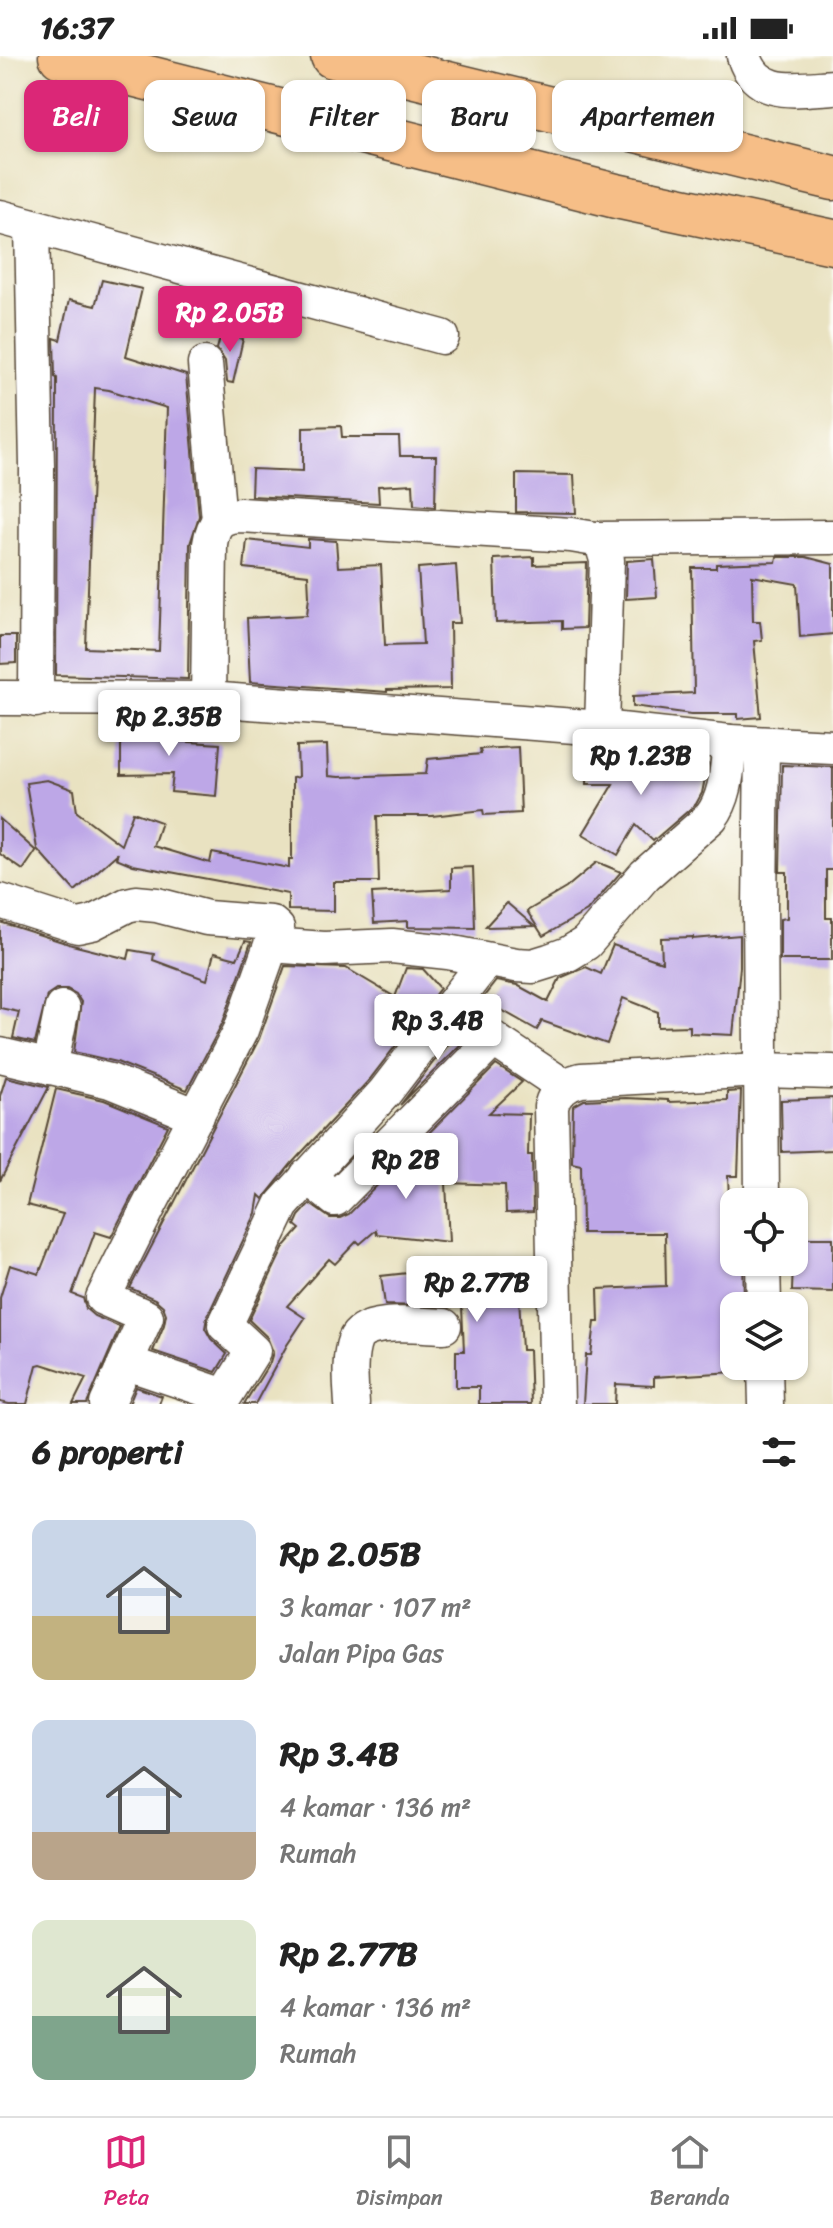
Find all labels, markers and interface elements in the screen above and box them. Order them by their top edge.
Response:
text: 16:37 [40,1,113,55]
chip: Beli [24,80,128,152]
chip: Sewa [144,80,265,152]
chip: Filter [281,80,406,152]
chip: Baru [422,80,536,152]
chip: Apartemen [552,80,743,152]
pin: Rp 2.05B [147,286,313,354]
text: Rp 2.05B [176,289,284,335]
pin: Rp 2.35B [86,690,252,758]
text: Rp 2.35B [116,693,222,739]
pin: Rp 1.23B [558,729,724,797]
text: Rp 1.23B [591,732,691,778]
pin: Rp 3.4B [364,994,512,1062]
text: Rp 3.4B [392,997,484,1043]
pin: Rp 2B [350,1133,462,1201]
text: Rp 2B [372,1136,440,1182]
map controls [720,1188,808,1380]
button: locate [720,1188,808,1276]
pin: Rp 2.77B [394,1256,560,1324]
text: Rp 2.77B [424,1259,530,1305]
button: layers [720,1292,808,1380]
text: 6 properti [32,1422,183,1482]
icon: filters [757,1430,801,1474]
text: Rp 2.05B [280,1524,421,1584]
icon: home [96,1552,192,1648]
text: 3 kamar · 107 m² [280,1584,471,1630]
text: Jalan Pipa Gas [280,1630,444,1676]
text: Rp 3.4B [280,1724,399,1784]
icon: home [96,1752,192,1848]
text: 4 kamar · 136 m² [280,1784,471,1830]
text: Rumah [280,1830,356,1876]
text: Rp 2.77B [280,1924,418,1984]
icon: home [96,1952,192,2048]
text: 4 kamar · 136 m² [280,1984,471,2030]
text: Rumah [280,2030,356,2076]
tab: Peta [104,2130,149,2217]
tab: Disimpan [356,2130,443,2217]
tab: Beranda [650,2130,729,2217]

